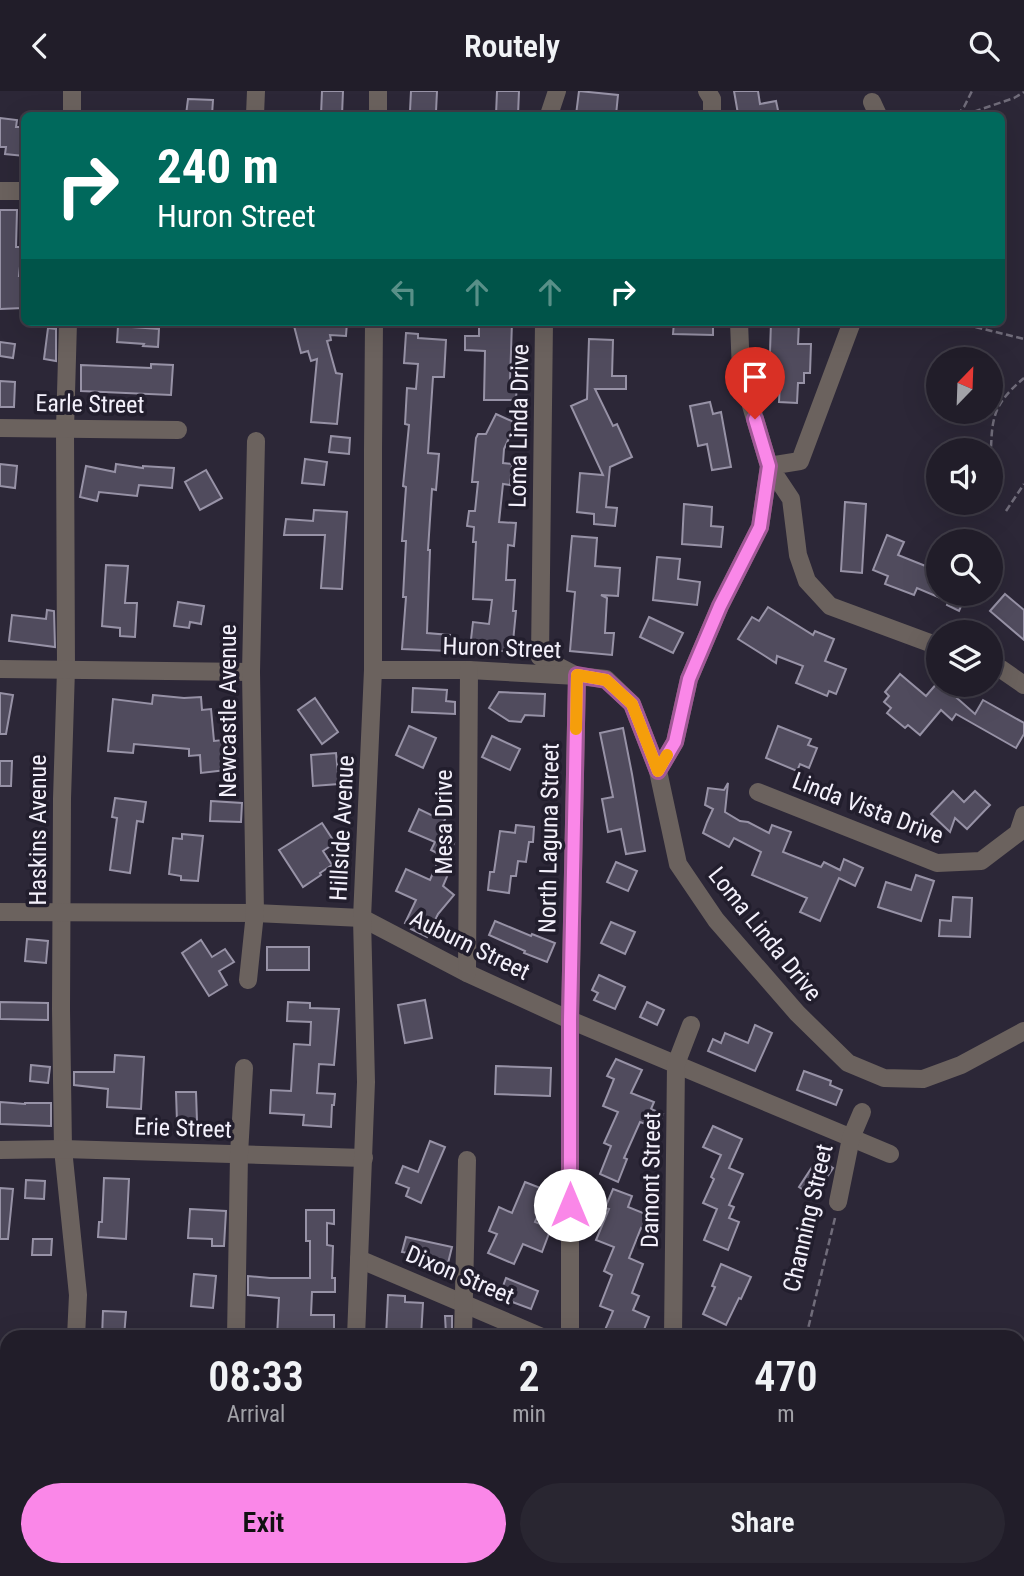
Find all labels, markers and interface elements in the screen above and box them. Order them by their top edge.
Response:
icon: back [21,27,59,65]
text: Routely [464,27,560,65]
icon: search [965,27,1003,65]
text: 240 m [157,138,279,195]
icon: right [42,140,133,231]
text: Huron Street [157,197,316,235]
icon: left [385,273,423,311]
icon: ahead [458,273,496,311]
icon: ahead [531,273,569,311]
icon: right [604,273,642,311]
street label: Loma Linda Drive [504,344,534,508]
pin [725,347,785,419]
north arrow [926,347,1003,423]
map controls [926,347,1003,697]
icon: arrive [736,358,774,396]
street label: Earle Street [35,389,145,419]
button: sound [926,438,1003,515]
button: search [926,529,1003,606]
button: layers [926,620,1003,697]
street label: Newcastle Avenue [214,624,242,798]
street label: Huron Street [442,632,562,664]
street label: North Laguna Street [533,743,565,933]
street label: Haskins Avenue [24,755,52,905]
street label: Hillside Avenue [324,755,360,901]
street label: Linda Vista Drive [789,766,947,850]
street label: Mesa Drive [430,769,458,875]
street label: Loma Linda Drive [703,862,827,1006]
street label: Auburn Street [406,904,534,986]
street label: Erie Street [134,1112,232,1144]
street label: Damont Street [636,1112,666,1248]
street label: Channing Street [777,1141,839,1295]
position arrow [533,1168,607,1242]
street label: Dixon Street [402,1240,518,1310]
text: 08:33 [208,1352,304,1401]
text: 2 [519,1352,540,1401]
text: 470 [754,1352,818,1401]
text: Arrival [227,1401,285,1428]
text: min [512,1401,546,1428]
text: m [777,1401,795,1428]
button: Exit [21,1483,506,1563]
button: Share [520,1483,1005,1563]

